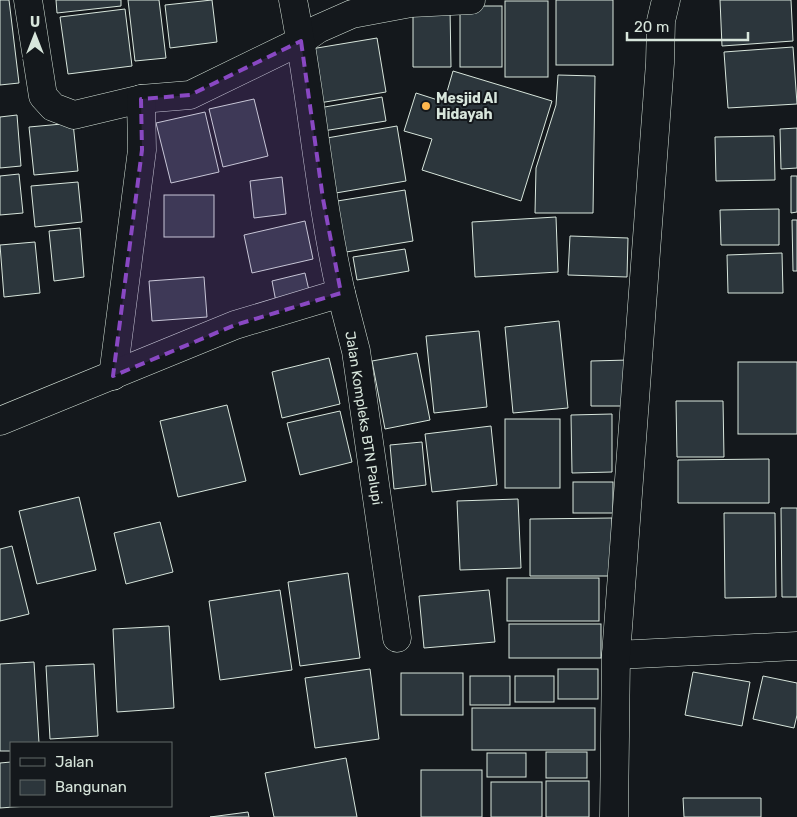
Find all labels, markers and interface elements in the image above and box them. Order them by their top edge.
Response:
north arrow [10,10,60,60]
scale bar [627,10,748,42]
text: U [30,14,40,31]
text: 20 m [634,18,669,36]
place label: Mesjid Al Hidayah [436,90,497,123]
marker: Mesjid Al Hidayah [420,100,432,112]
street label: Jalan Kompleks BTN Palupi [341,330,386,506]
legend [10,742,172,807]
text: Jalan [55,753,94,771]
text: Bangunan [55,778,127,796]

